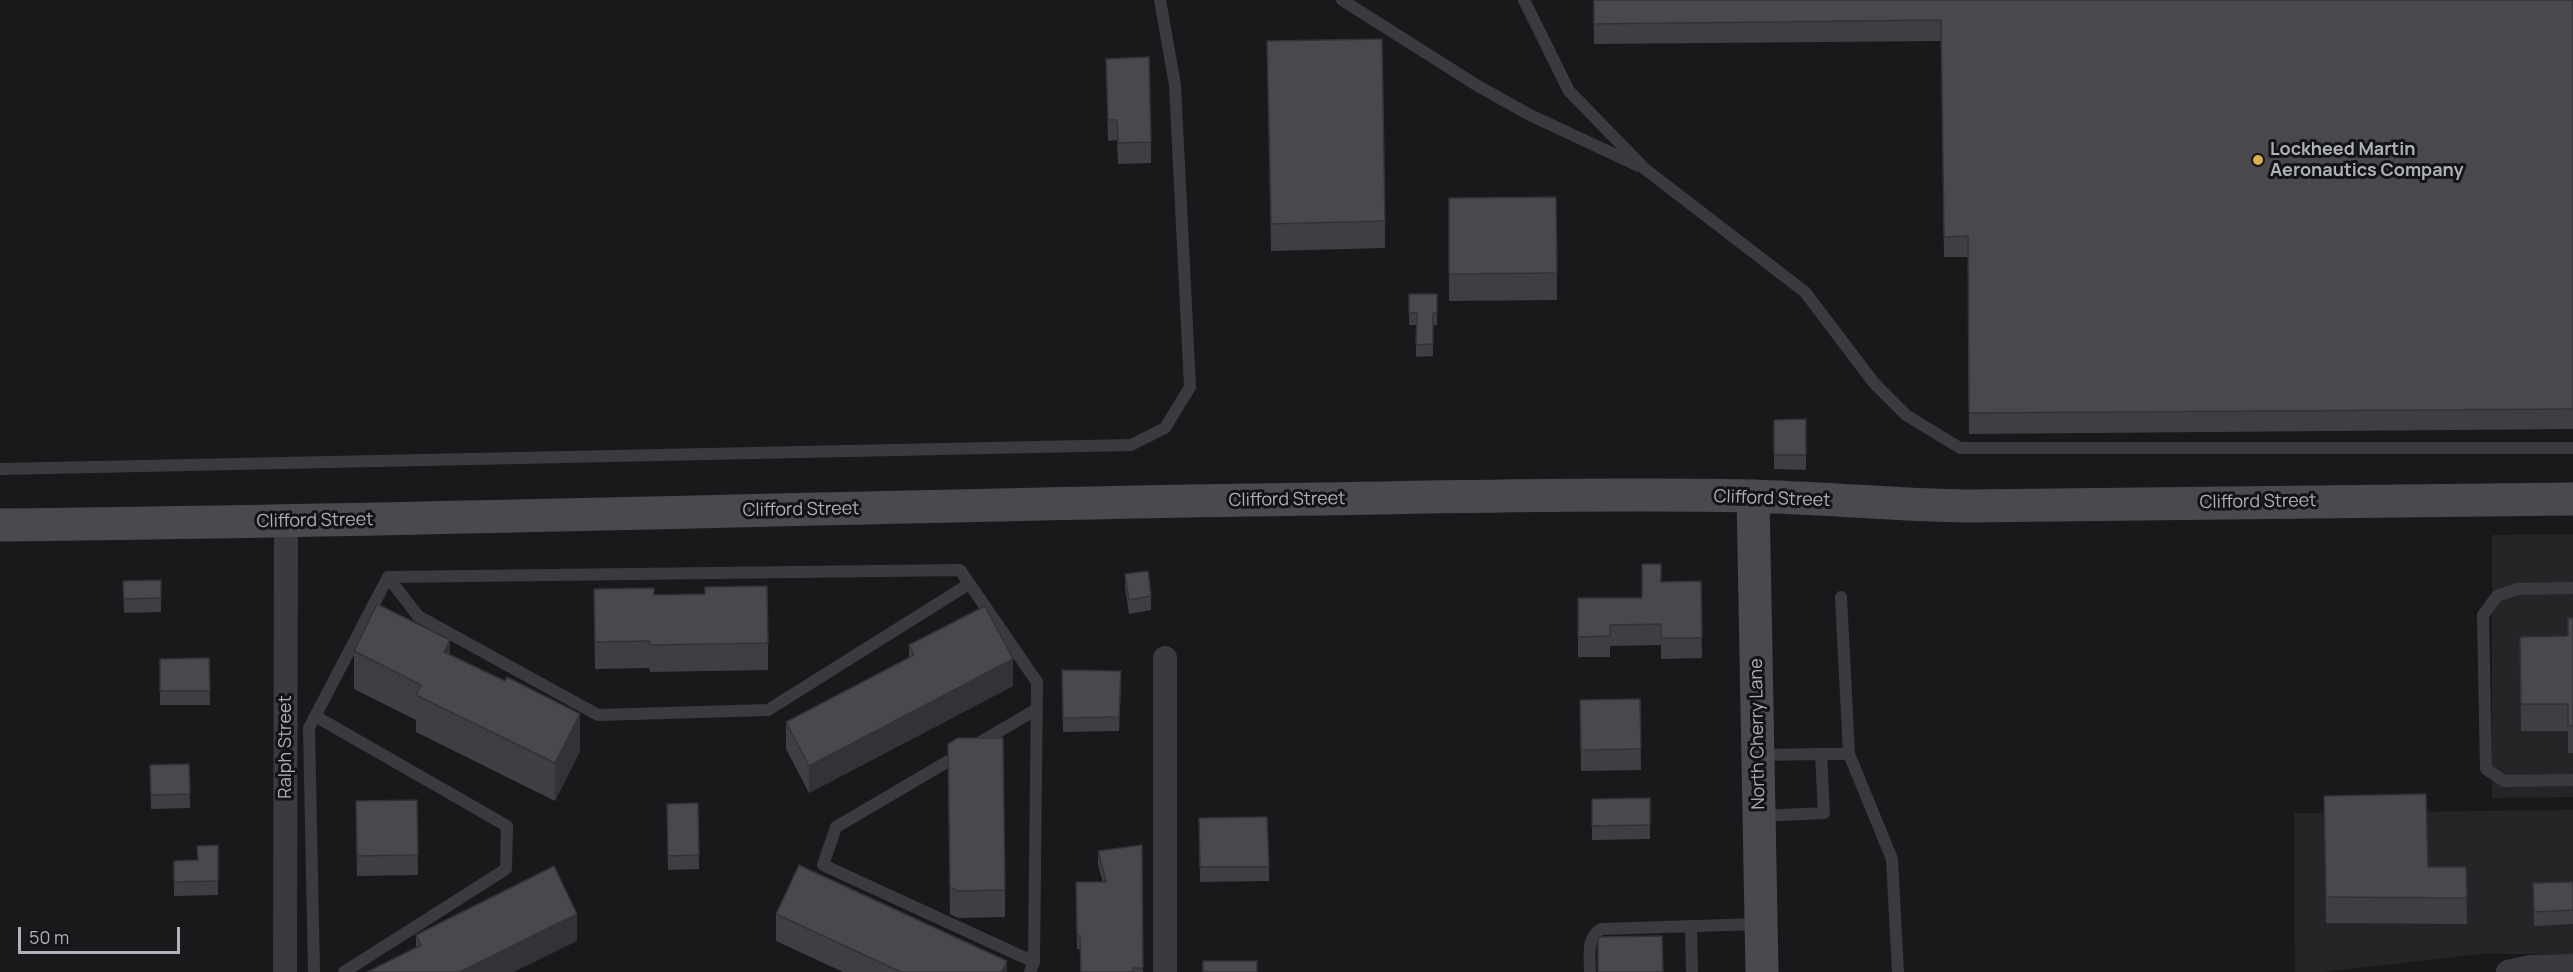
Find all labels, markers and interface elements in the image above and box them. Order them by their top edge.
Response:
place label: Lockheed Martin Aeronautics Company [2270,139,2463,182]
marker: Lockheed Martin Aeronautics Company [2251,153,2265,167]
street label: Clifford Street [1713,486,1831,512]
street label: Clifford Street [1228,488,1346,512]
street label: Clifford Street [2199,490,2317,514]
street label: Clifford Street [742,498,860,522]
street label: Clifford Street [256,509,374,533]
street label: North Cherry Lane [1746,658,1770,810]
street label: Ralph Street [275,695,297,799]
scale bar [21,915,183,953]
text: 50 m [29,925,69,949]

